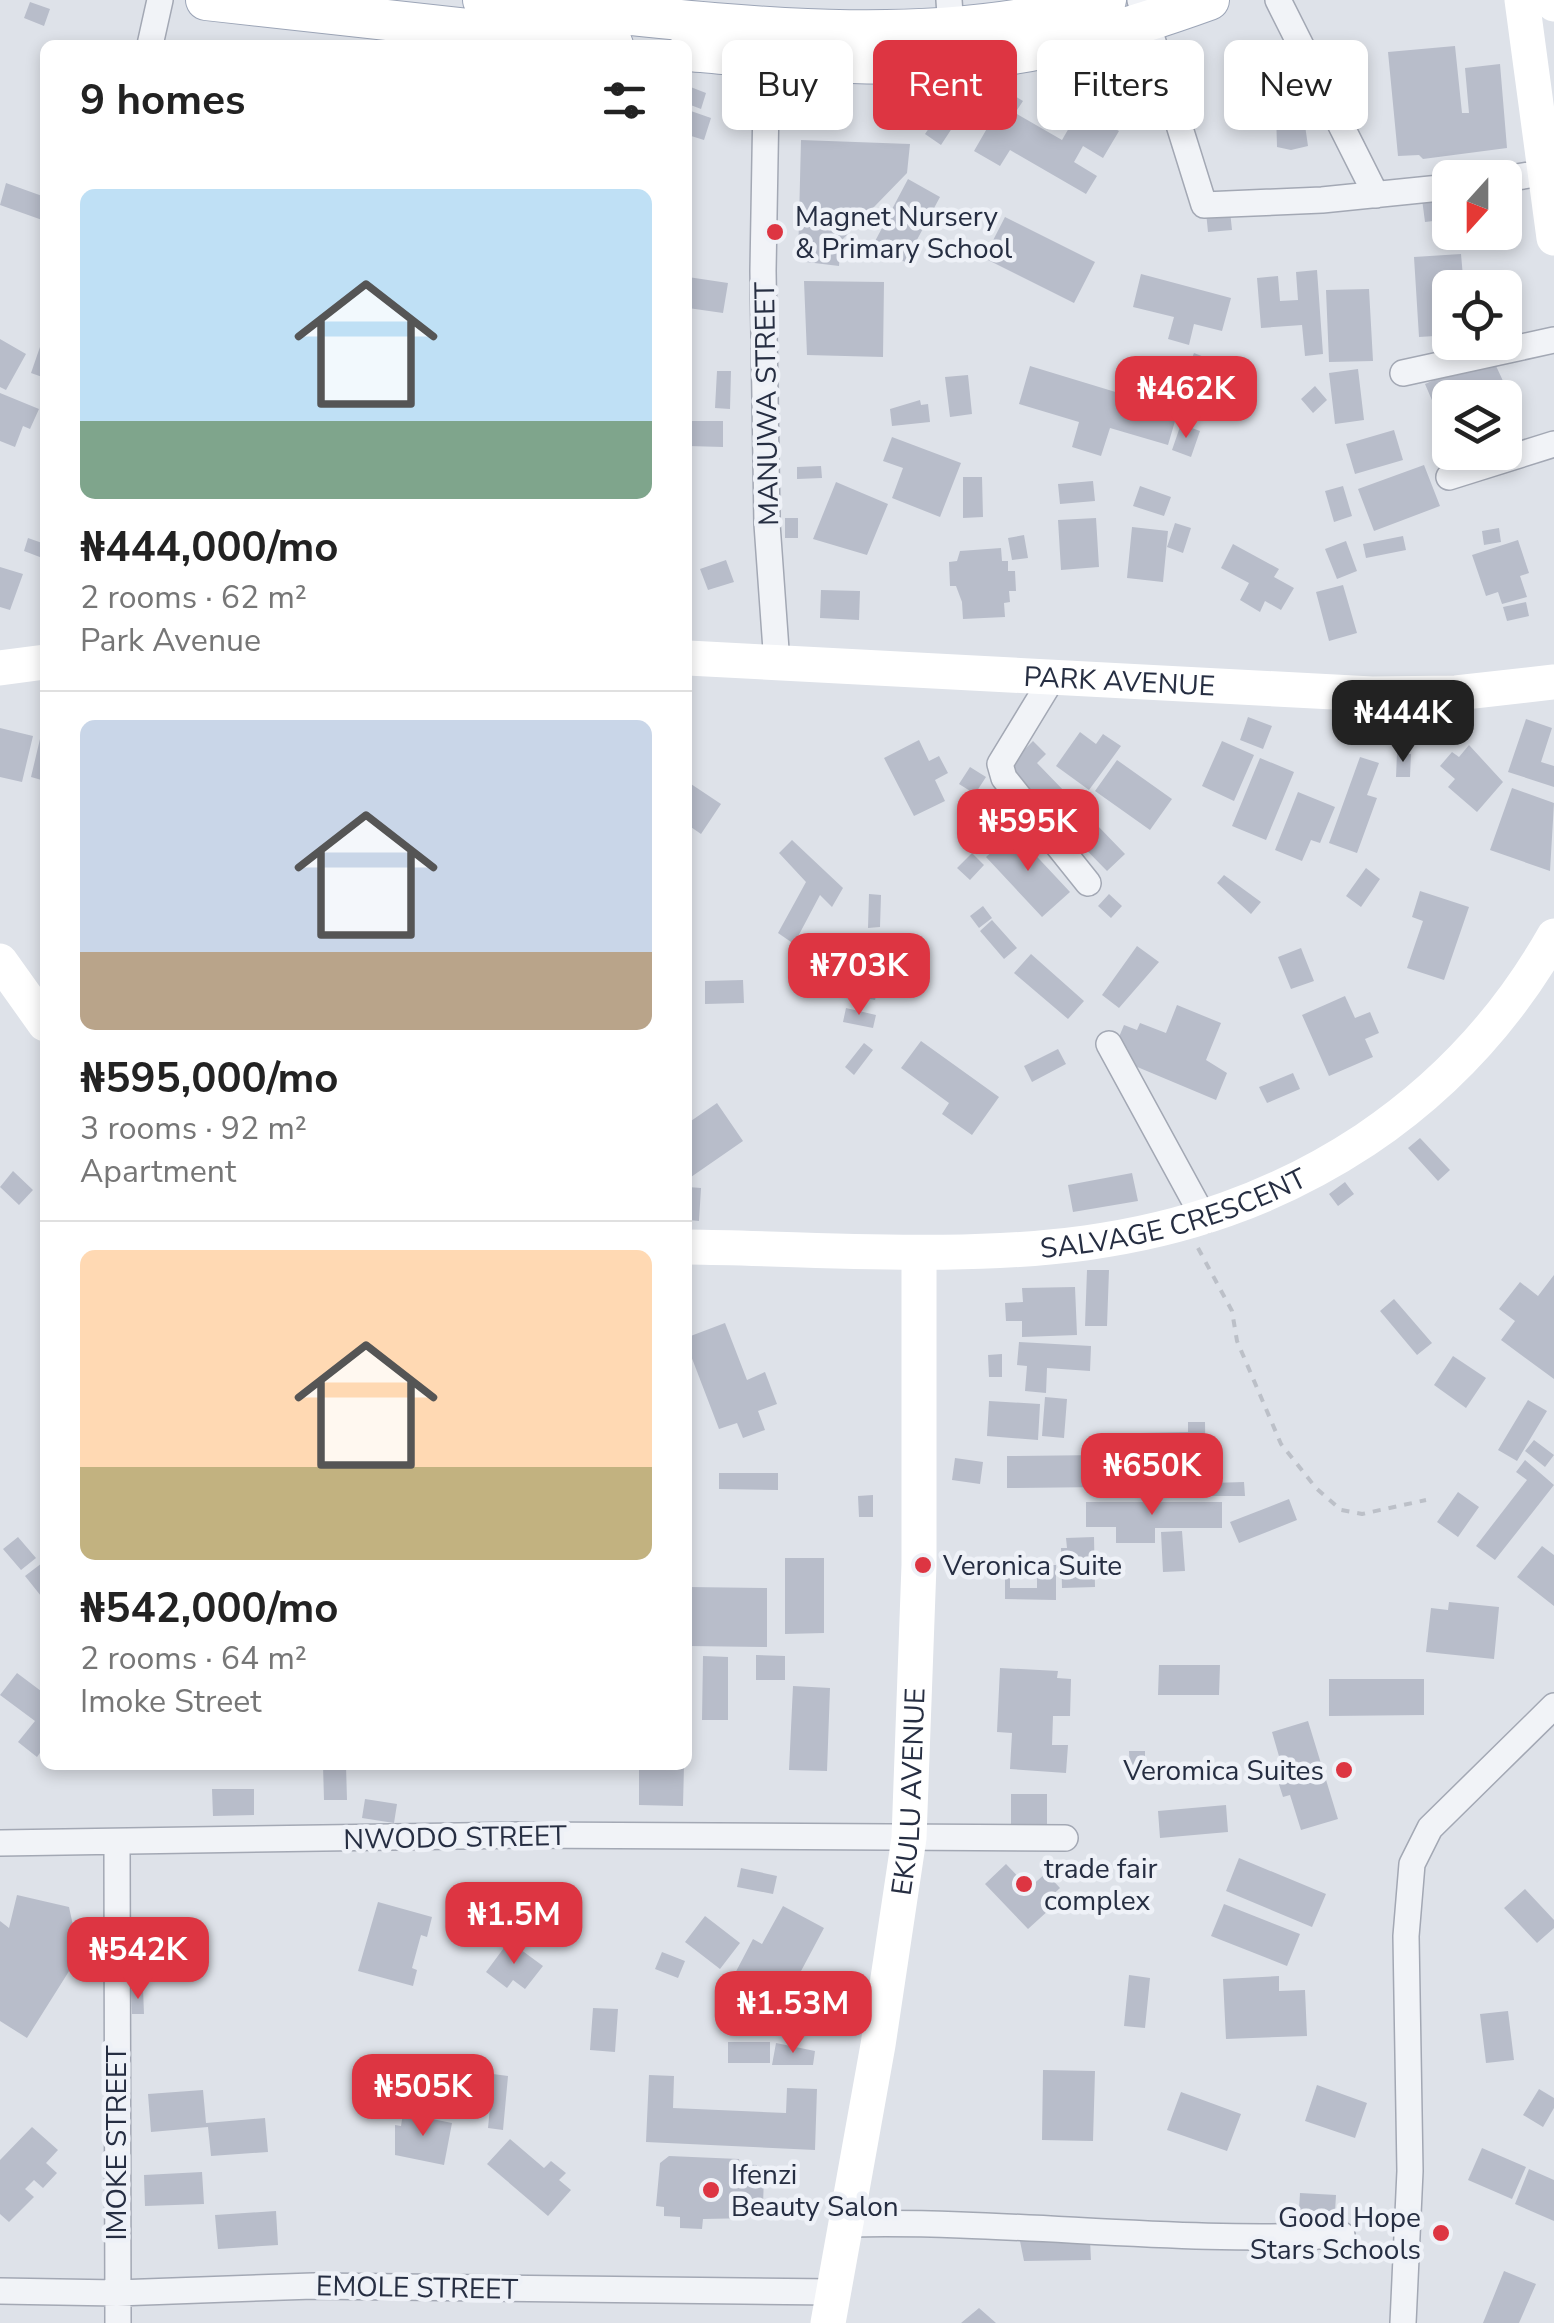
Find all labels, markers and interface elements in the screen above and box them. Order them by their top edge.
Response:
chip: Buy [722,40,853,130]
chip: Rent [873,40,1017,130]
chip: Filters [1037,40,1204,130]
chip: New [1224,40,1368,130]
text: 9 homes [80,72,245,129]
icon: filters [597,73,652,128]
north arrow [1432,160,1522,250]
map controls [1432,160,1522,470]
place label: Magnet Nursery & Primary School [795,198,1013,268]
marker: Magnet Nursery & Primary School [764,221,786,243]
icon: home [276,254,456,434]
button: locate [1432,270,1522,360]
street label: MANUWA STREET [746,282,788,526]
pin: ₦462K [1116,356,1256,441]
text: ₦462K [1137,367,1235,410]
button: layers [1432,380,1522,470]
text: ₦444,000/mo [80,519,338,576]
text: 2 rooms · 62 m² [80,576,307,619]
text: Park Avenue [80,619,261,662]
street label: PARK AVENUE [1023,658,1216,706]
pin: ₦444K [1333,680,1473,765]
text: ₦444K [1354,691,1452,734]
icon: home [276,785,456,965]
pin: ₦595K [958,789,1098,874]
text: ₦595K [979,800,1077,843]
pin: ₦703K [789,933,929,1018]
text: ₦703K [810,944,908,987]
text: ₦595,000/mo [80,1050,338,1107]
text: 3 rooms · 92 m² [80,1107,307,1150]
text: Apartment [80,1150,236,1193]
street label: SALVAGE CRESCENT [1038,1160,1313,1268]
icon: home [276,1315,456,1495]
pin: ₦650K [1082,1433,1222,1518]
text: ₦650K [1103,1444,1201,1487]
place label: Veronica Suite [942,1547,1122,1585]
marker: Veronica Suite [912,1554,934,1576]
text: ₦542,000/mo [80,1580,338,1637]
text: 2 rooms · 64 m² [80,1637,307,1680]
text: Imoke Street [80,1680,262,1723]
street label: EKULU AVENUE [883,1687,934,1898]
place label: Veromica Suites [1122,1752,1324,1790]
marker: Veromica Suites [1333,1759,1355,1781]
street label: NWODO STREET [343,1817,567,1859]
place label: trade fair complex [1044,1850,1158,1920]
marker: trade fair complex [1013,1873,1035,1895]
pin: ₦1.5M [444,1882,584,1967]
text: ₦1.5M [467,1893,561,1936]
pin: ₦542K [68,1917,208,2002]
text: ₦542K [89,1928,187,1971]
pin: ₦1.53M [712,1971,874,2056]
text: ₦1.53M [737,1982,849,2025]
street label: IMOKE STREET [98,2045,136,2241]
pin: ₦505K [353,2054,493,2139]
text: ₦505K [374,2065,472,2108]
place label: Ifenzi Beauty Salon [731,2156,899,2226]
marker: Ifenzi Beauty Salon [700,2179,722,2201]
place label: Good Hope Stars Schools [1250,2199,1421,2269]
marker: Good Hope Stars Schools [1430,2222,1452,2244]
street label: EMOLE STREET [316,2267,518,2309]

